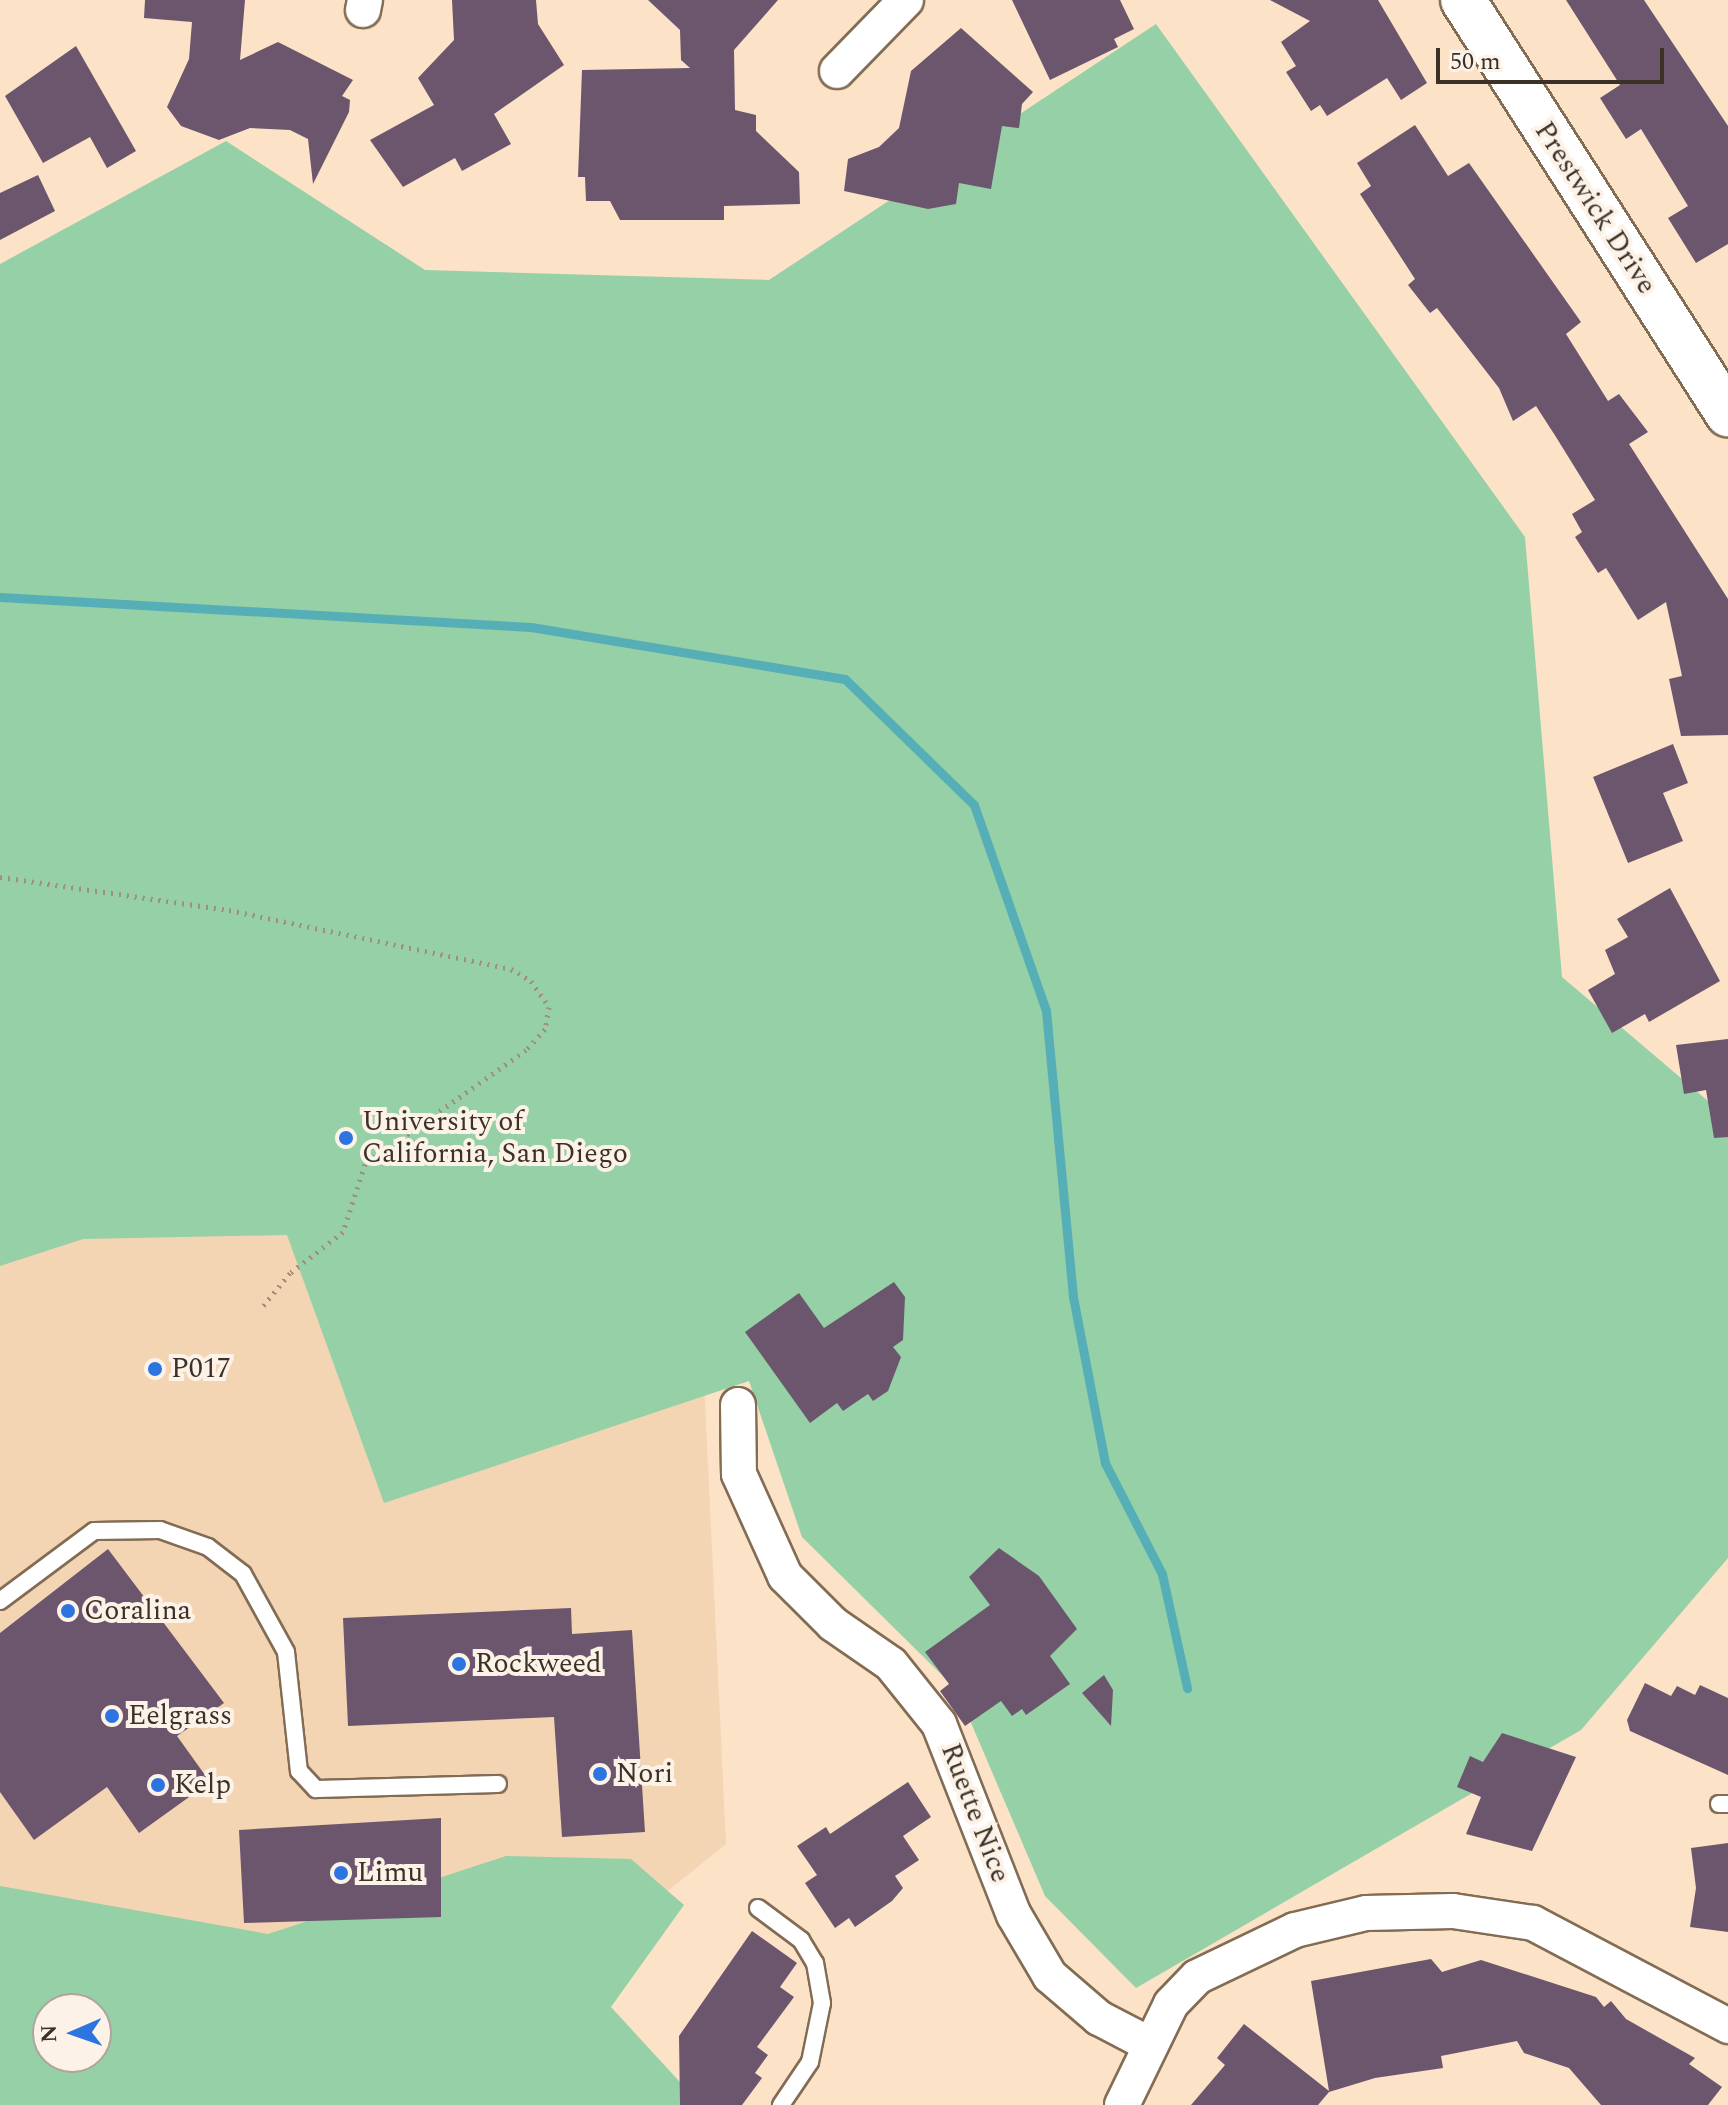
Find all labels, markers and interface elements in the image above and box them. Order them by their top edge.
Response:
scale bar [1440,32,1668,82]
text: 50 m [1450,44,1501,80]
street label: Prestwick Drive [1527,116,1663,300]
place label: University of California, San Diego [362,1105,628,1171]
marker: University of California, San Diego [337,1129,355,1147]
place label: P017 [171,1352,231,1386]
marker: P017 [146,1360,164,1378]
place label: Coralina [84,1594,191,1628]
marker: Coralina [59,1602,77,1620]
place label: Rockweed [475,1647,602,1681]
marker: Rockweed [450,1655,468,1673]
place label: Eelgrass [128,1699,232,1733]
marker: Eelgrass [103,1707,121,1725]
street label: Ruette Nice [933,1739,1017,1887]
place label: Nori [616,1757,673,1791]
marker: Nori [591,1765,609,1783]
place label: Kelp [174,1768,231,1802]
marker: Kelp [149,1776,167,1794]
place label: Limu [357,1856,423,1890]
marker: Limu [332,1864,350,1882]
north arrow [32,1993,112,2073]
text: N [33,2024,66,2043]

